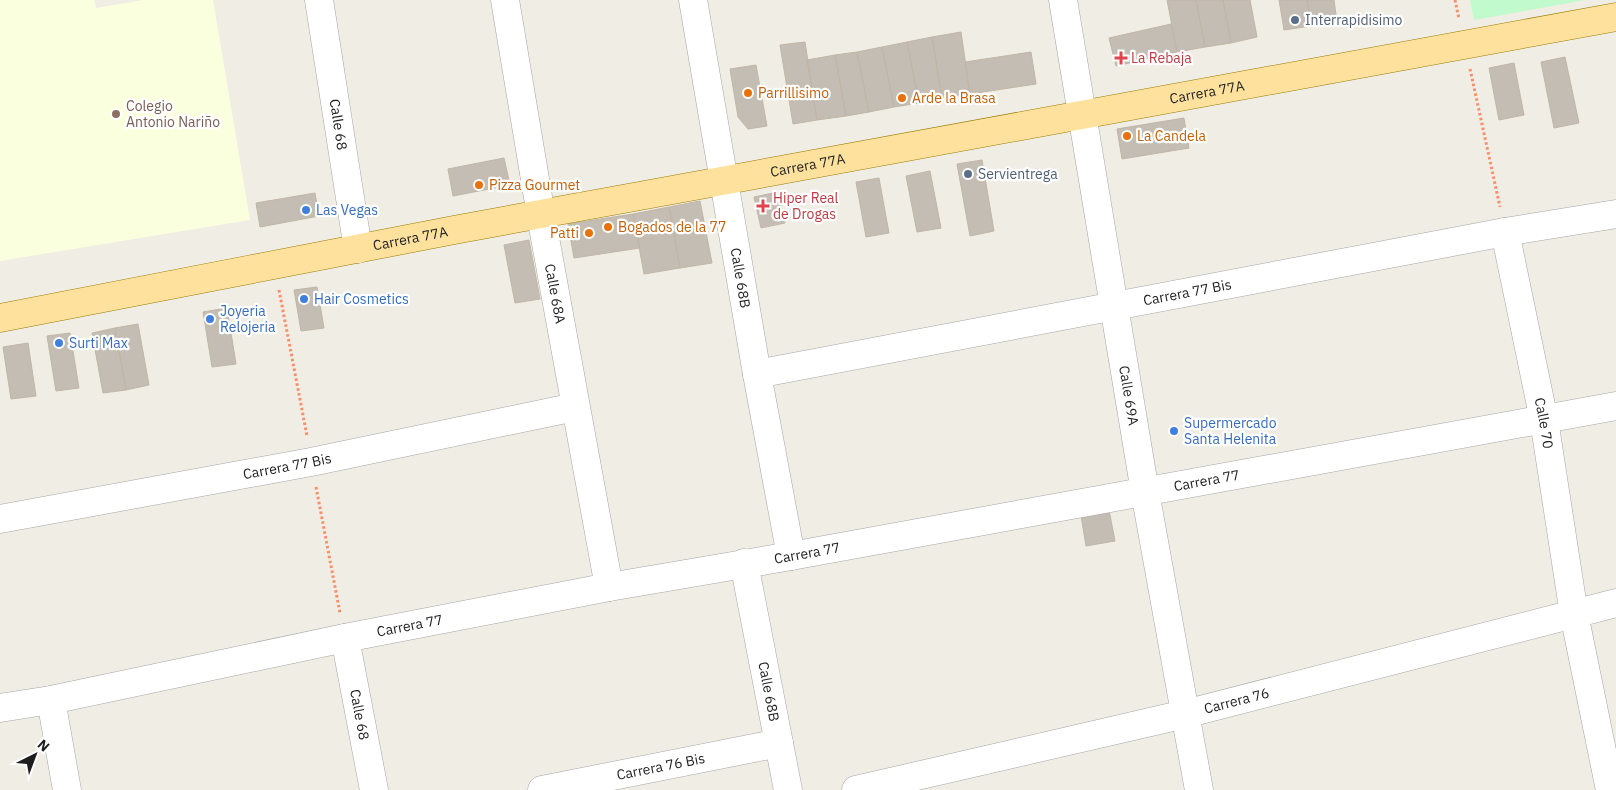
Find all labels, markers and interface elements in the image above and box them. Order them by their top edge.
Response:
place label: Interrapidisimo [1305,11,1403,29]
marker: Interrapidisimo [1289,14,1301,26]
place label: La Rebaja [1131,49,1192,67]
marker: La Rebaja [1115,52,1127,64]
street label: Carrera 77A [1168,76,1246,108]
place label: Parrillisimo [758,84,829,102]
marker: Parrillisimo [742,87,754,99]
place label: Arde la Brasa [912,89,996,107]
marker: Arde la Brasa [896,92,908,104]
place label: Colegio Antonio Nariño [126,97,220,131]
street label: Calle 68 [326,98,351,151]
marker: Colegio Antonio Nariño [110,108,122,120]
place label: La Candela [1137,127,1207,145]
marker: La Candela [1121,130,1133,142]
street label: Carrera 77A [769,149,847,181]
place label: Servientrega [978,165,1058,183]
marker: Servientrega [962,168,974,180]
place label: Pizza Gourmet [489,176,580,194]
marker: Pizza Gourmet [473,179,485,191]
place label: Hiper Real de Drogas [773,189,839,223]
marker: Hiper Real de Drogas [757,200,769,212]
place label: Las Vegas [316,201,378,219]
marker: Las Vegas [300,204,312,216]
place label: Bogados de la 77 [618,218,726,236]
marker: Bogados de la 77 [602,221,614,233]
street label: Carrera 77A [371,222,449,255]
place label: Patti [550,224,579,242]
marker: Patti [583,227,595,239]
street label: Calle 68B [727,247,755,309]
street label: Calle 68A [541,262,570,325]
street label: Carrera 77 Bis [1142,275,1233,310]
place label: Hair Cosmetics [314,290,409,308]
marker: Hair Cosmetics [298,293,310,305]
place label: Joyeria Relojeria [220,302,276,336]
marker: Joyeria Relojeria [204,313,216,325]
place label: Surti Max [69,334,128,352]
marker: Surti Max [53,337,65,349]
street label: Calle 69A [1115,364,1143,427]
street label: Calle 70 [1531,396,1557,450]
place label: Supermercado Santa Helenita [1184,414,1277,448]
marker: Supermercado Santa Helenita [1168,425,1180,437]
street label: Carrera 77 Bis [242,449,333,483]
street label: Carrera 77 [1172,466,1241,495]
street label: Carrera 77 [773,538,842,568]
street label: Carrera 77 [375,610,444,641]
street label: Calle 68B [754,660,784,723]
street label: Carrera 76 [1202,684,1271,718]
street label: Calle 68 [346,688,373,742]
north arrow [10,730,60,780]
text: N [34,735,53,755]
street label: Carrera 76 Bis [615,749,707,784]

